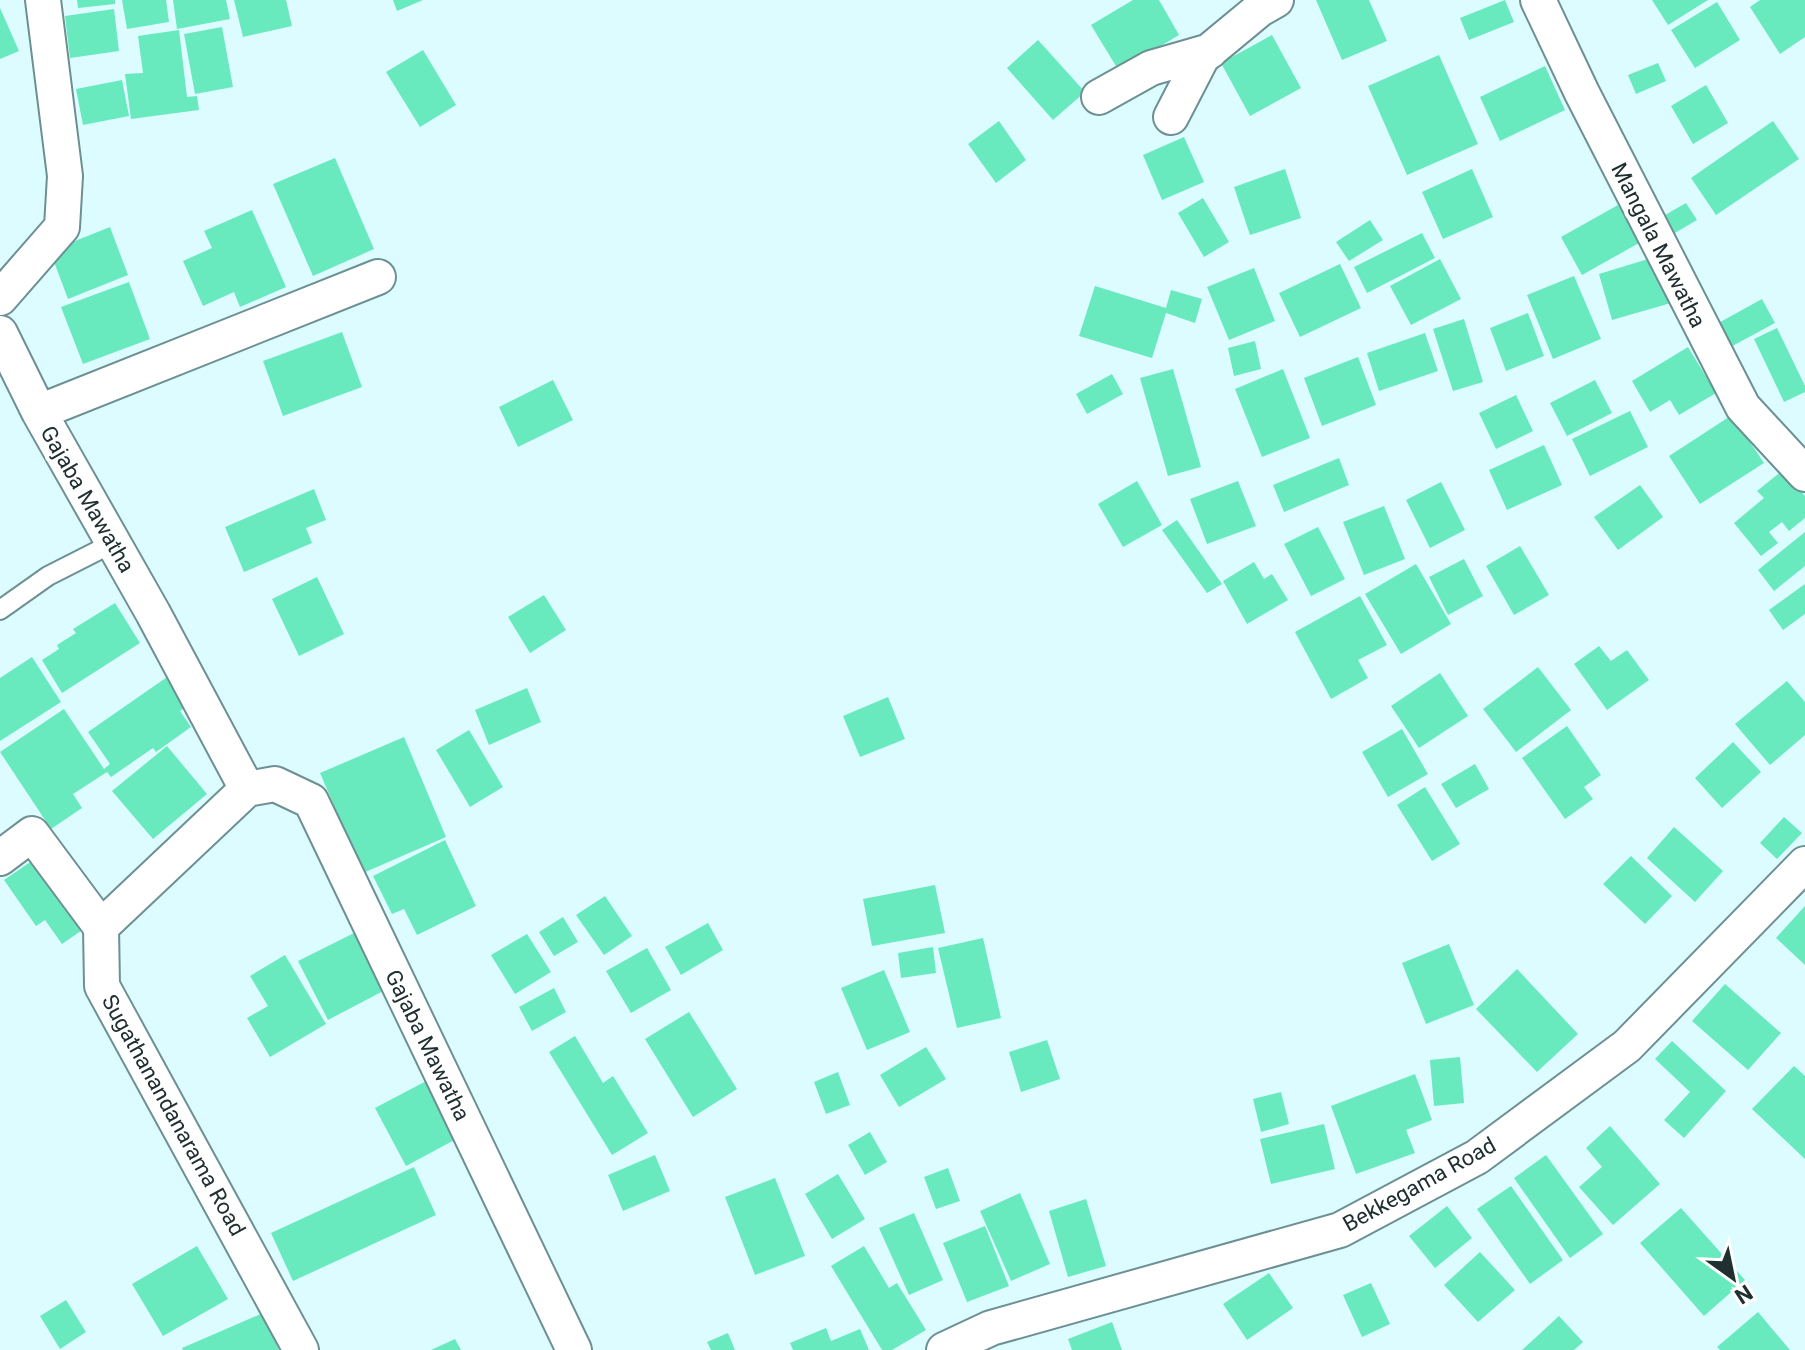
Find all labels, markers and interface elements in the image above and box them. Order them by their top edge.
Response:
street label: Mangala Mawatha [1606,159,1711,332]
street label: Gajaba Mawatha [36,422,140,577]
street label: Gajaba Mawatha [380,966,475,1125]
street label: Sugathanandanarama Road [97,990,250,1240]
street label: Bekkegama Road [1339,1132,1500,1237]
north arrow [1693,1238,1773,1318]
text: N [1730,1280,1757,1309]

